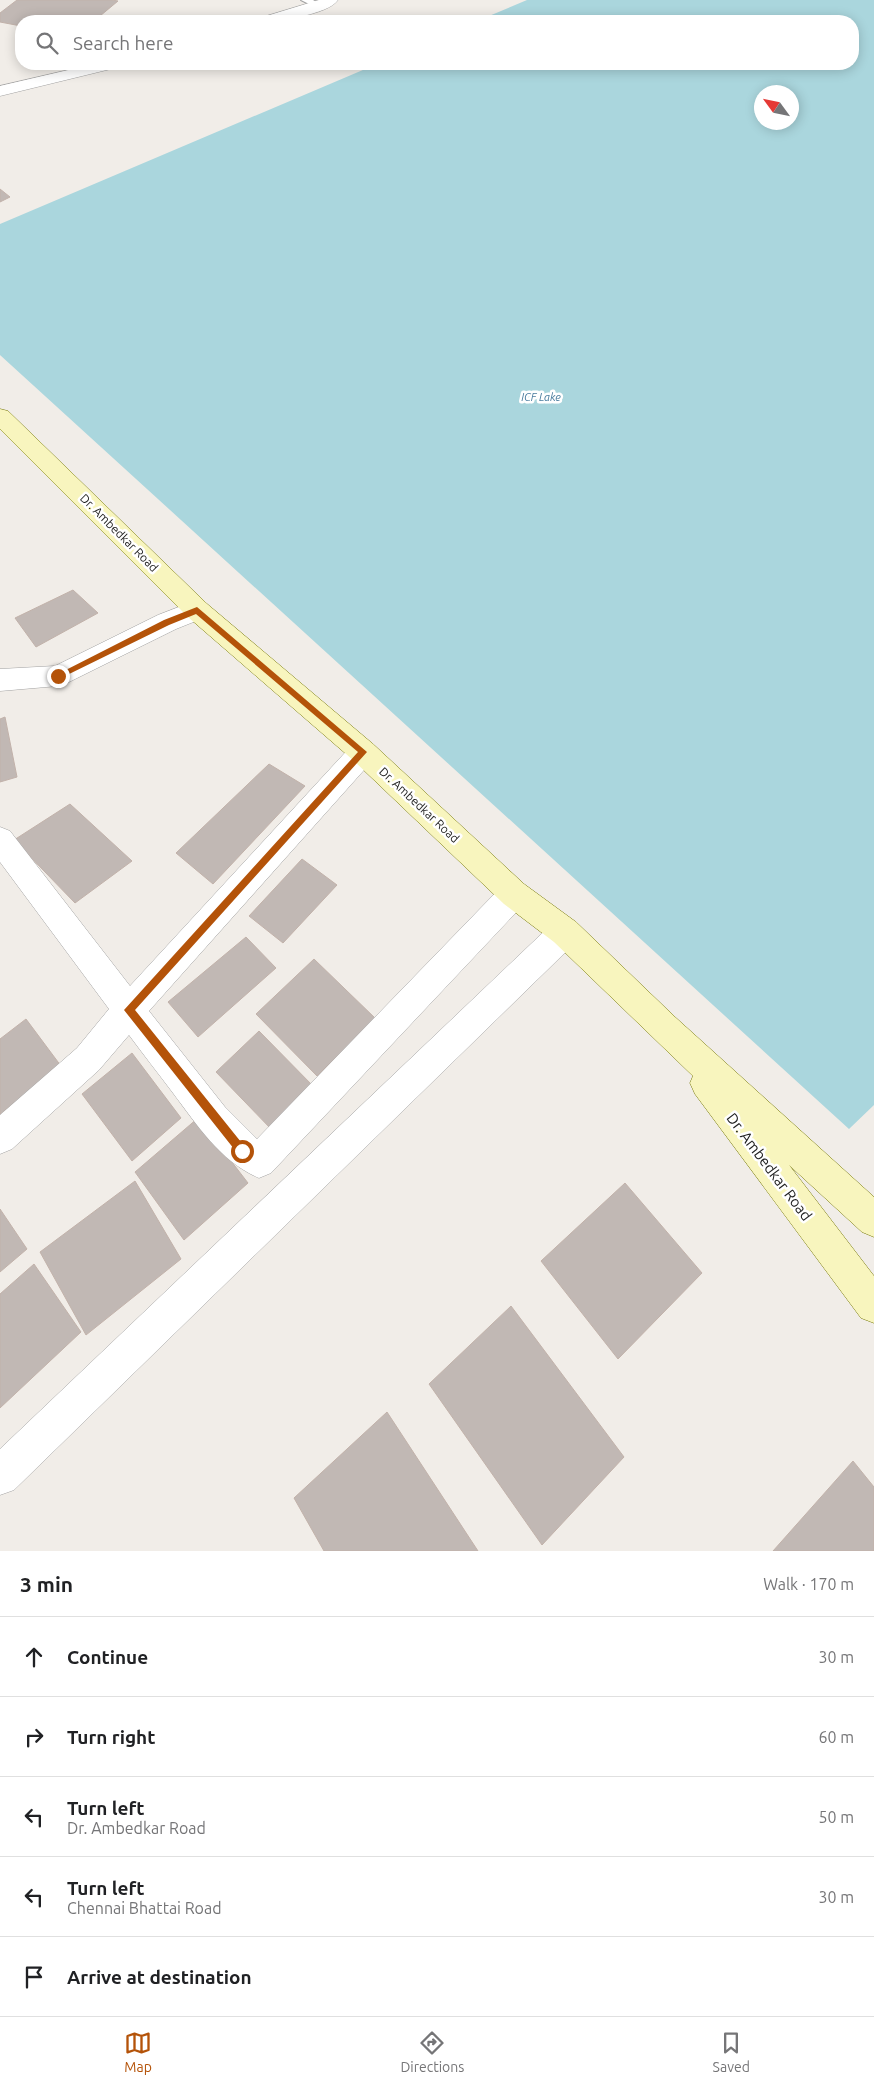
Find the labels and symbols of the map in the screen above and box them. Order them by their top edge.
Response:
north arrow [754,85,799,130]
water label: ICF Lake [521,391,561,403]
street label: Dr. Ambedkar Road [78,491,161,574]
route end [47,665,70,688]
street label: Dr. Ambedkar Road [377,764,462,845]
street label: Dr. Ambedkar Road [723,1110,815,1224]
route start [231,1140,254,1163]

